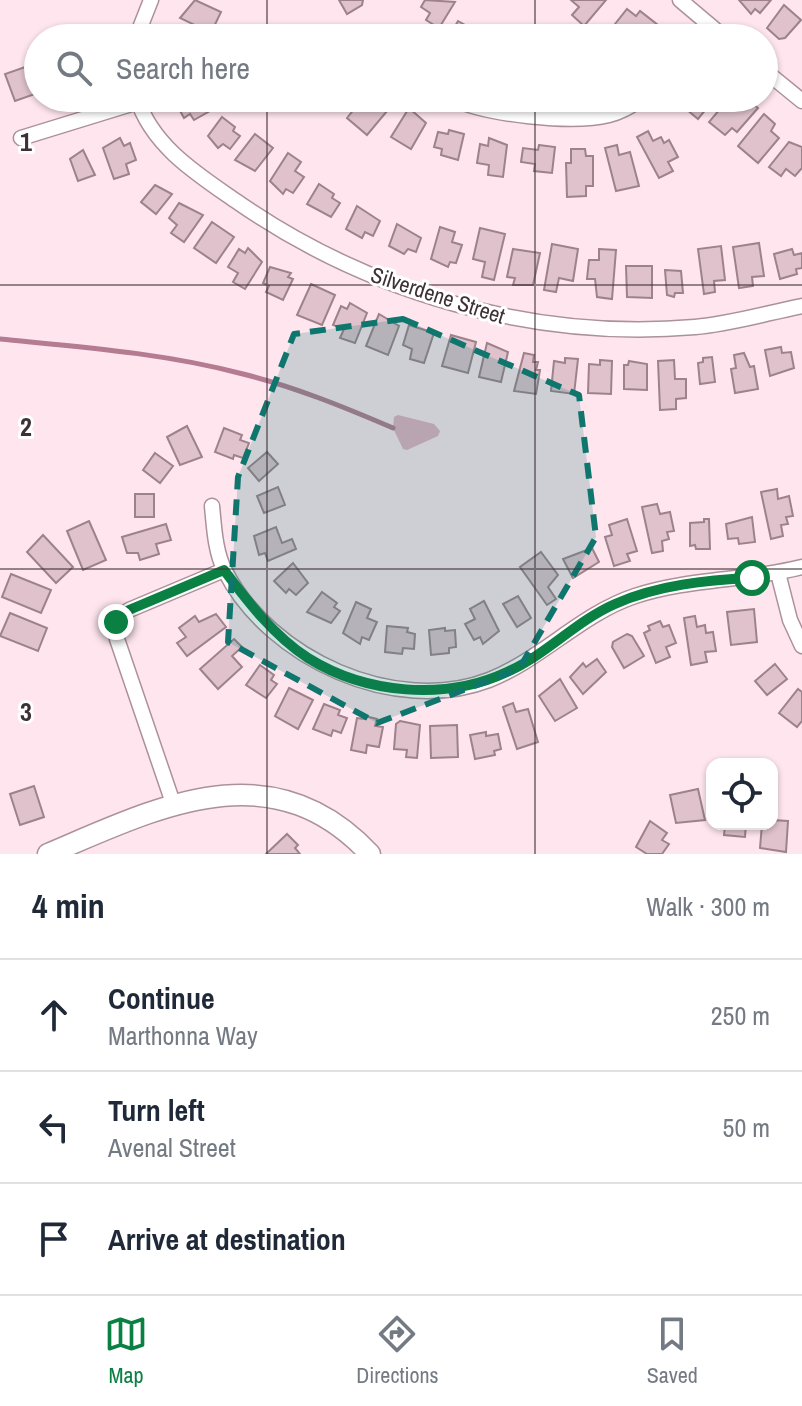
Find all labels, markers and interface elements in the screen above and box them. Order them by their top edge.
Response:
search box [24,24,778,112]
icon: search [52,46,96,90]
text: Search here [116,48,250,88]
text: 1 [20,124,32,159]
street label: Silverdene Street [367,259,509,331]
text: 2 [20,409,32,444]
route start [734,560,770,596]
route end [98,604,134,640]
text: 3 [20,694,32,729]
map controls [706,758,778,830]
button: locate [706,758,778,830]
text: 4 min [32,883,105,929]
text: Walk · 300 m [646,889,770,924]
text: Continue [108,978,215,1018]
icon: ahead [32,993,76,1037]
text: 250 m [711,998,770,1033]
text: Marthonna Way [108,1018,258,1053]
text: Turn left [108,1090,205,1130]
icon: left [32,1105,76,1149]
text: 50 m [723,1110,770,1145]
text: Avenal Street [108,1130,236,1165]
icon: arrive [32,1217,76,1261]
text: Arrive at destination [108,1219,346,1259]
tab: Map [104,1312,148,1390]
tab: Directions [356,1312,439,1390]
tab: Saved [647,1312,698,1390]

